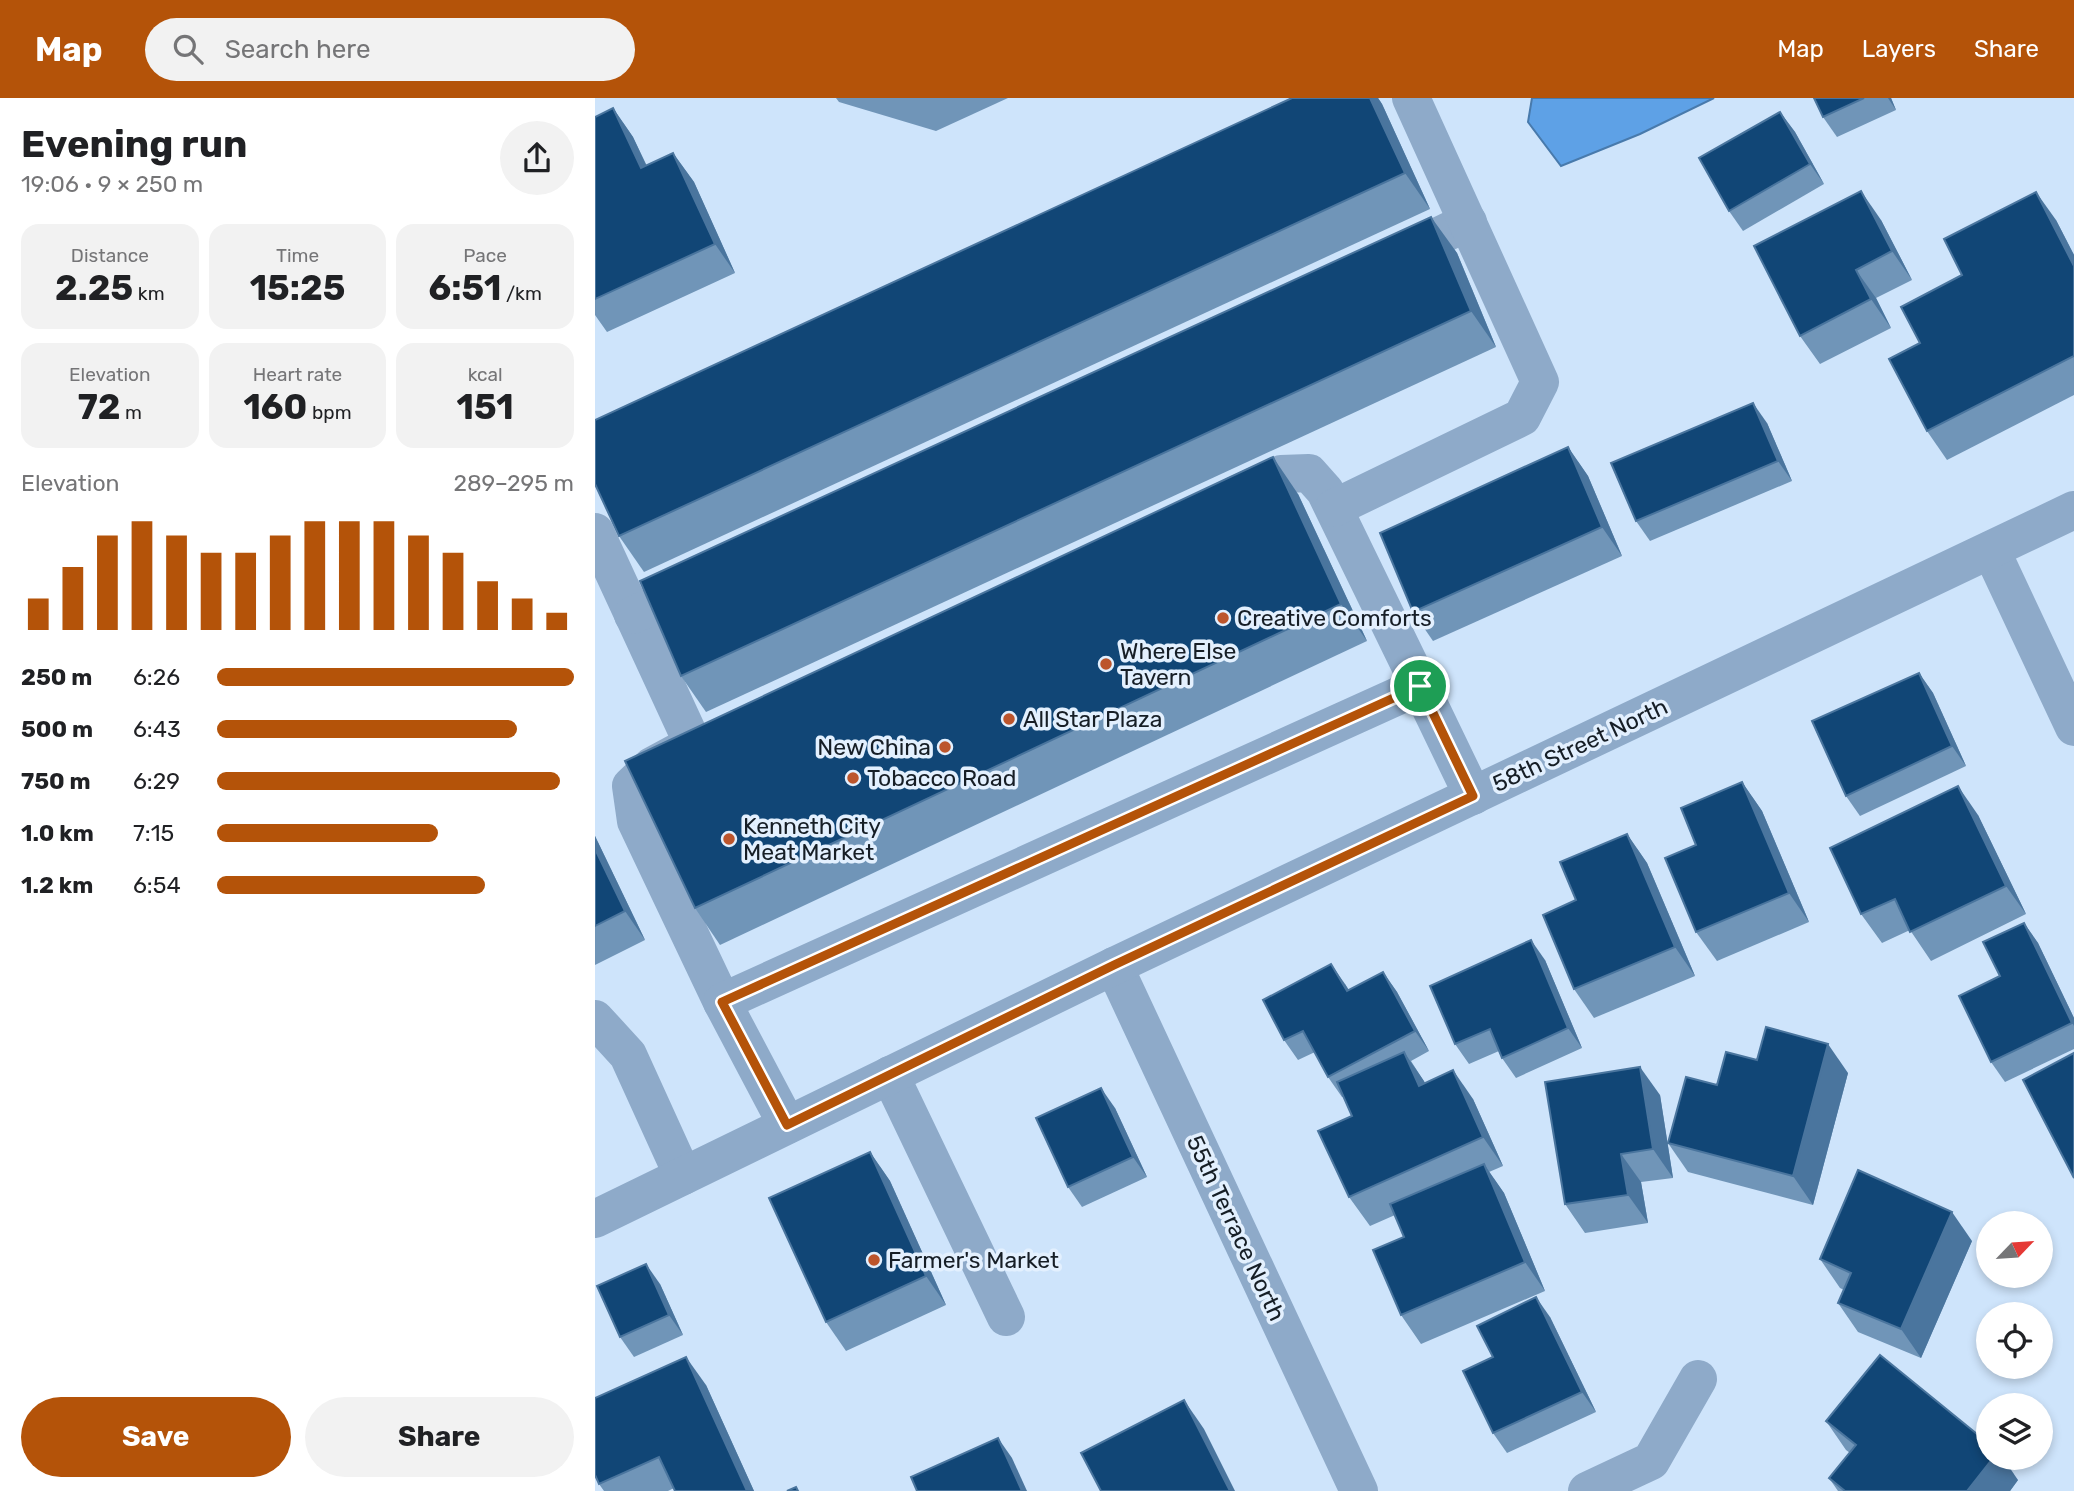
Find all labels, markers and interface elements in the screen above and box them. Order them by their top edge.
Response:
search box [145,18,635,81]
text: Map [35,30,103,69]
icon: search [169,30,207,68]
text: Search here [225,34,370,65]
text: Map [1777,35,1824,63]
text: Layers [1862,35,1936,63]
text: Share [1974,35,2039,63]
text: Evening run [21,121,247,167]
button: share [500,121,574,195]
text: 19:06 · 9 × 250 m [21,170,203,198]
text: Distance [71,244,149,267]
text: Time [276,244,319,267]
text: Pace [463,244,507,267]
text: 2.25 [55,267,133,309]
text: 15:25 [250,267,345,309]
text: 6:51 [429,267,501,309]
text: km [133,282,165,305]
text: /km [501,282,542,305]
text: Elevation [69,363,151,386]
text: Heart rate [253,363,342,386]
text: kcal [468,363,503,386]
text: 72 [78,386,120,428]
text: 160 [243,386,307,428]
text: 151 [457,386,514,428]
text: m [120,401,142,424]
text: bpm [307,401,352,424]
text: Elevation [21,469,120,497]
text: 289–295 m [453,469,574,497]
place label: Creative Comforts [1237,604,1432,632]
marker: Creative Comforts [1215,610,1231,626]
place label: Where Else Tavern [1120,637,1236,691]
marker: Where Else Tavern [1098,656,1114,672]
pin [1390,656,1450,716]
text: 250 m [21,663,92,691]
text: 6:26 [133,663,180,691]
icon: arrive [1401,667,1439,705]
street label: 58th Street North [1488,692,1672,798]
place label: All Star Plaza [1023,705,1163,733]
marker: All Star Plaza [1001,711,1017,727]
text: 500 m [21,715,93,743]
text: 6:43 [133,715,181,743]
place label: New China [817,733,931,761]
marker: New China [937,739,953,755]
place label: Tobacco Road [867,764,1016,792]
text: 750 m [21,767,91,795]
text: 6:29 [133,767,180,795]
marker: Tobacco Road [845,770,861,786]
place label: Kenneth City Meat Market [743,812,881,866]
text: 1.0 km [21,819,94,847]
text: 7:15 [133,819,174,847]
marker: Kenneth City Meat Market [721,831,737,847]
text: 1.2 km [21,871,93,899]
text: 6:54 [133,871,181,899]
street label: 55th Terrace North [1181,1131,1291,1325]
north arrow [1976,1211,2053,1288]
map controls [1976,1211,2053,1470]
place label: Farmer's Market [888,1246,1059,1274]
marker: Farmer's Market [866,1252,882,1268]
button: locate [1976,1302,2053,1379]
button: layers [1976,1393,2053,1470]
button: Save [21,1397,291,1477]
button: Share [305,1397,574,1477]

